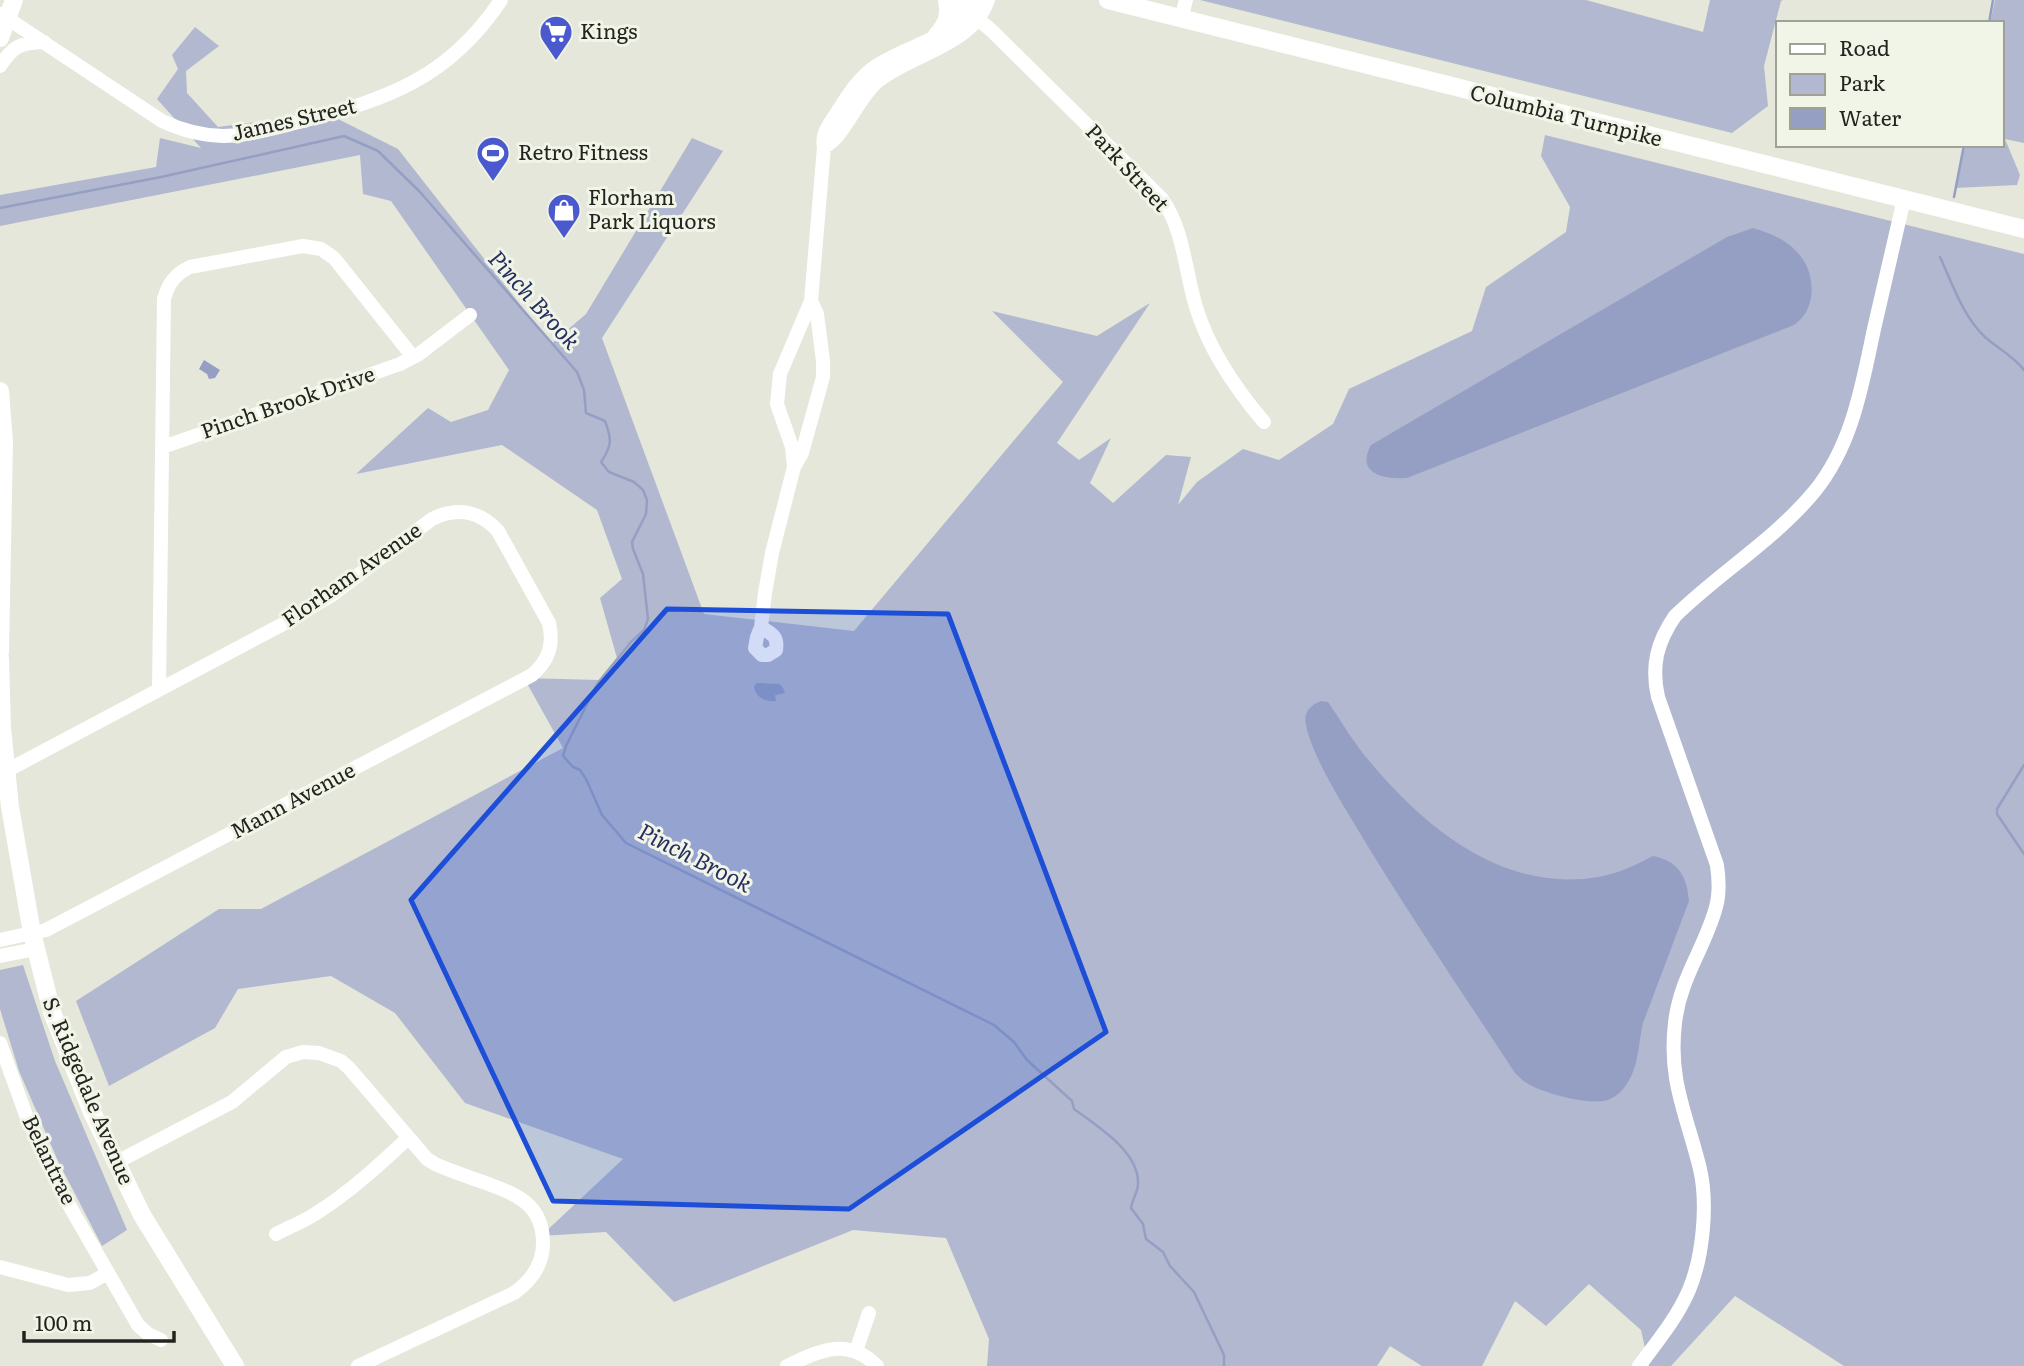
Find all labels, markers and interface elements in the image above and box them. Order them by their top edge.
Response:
supermarket icon: Kings [537,13,575,62]
place label: Kings [580,14,638,45]
legend [1776,21,2003,147]
text: Road [1839,31,1890,62]
text: Park [1839,66,1885,97]
street label: Columbia Turnpike [1467,75,1666,152]
street label: James Street [228,88,359,147]
text: Water [1839,101,1901,132]
street label: Park Street [1080,115,1178,218]
sports icon: Retro Fitness [474,134,512,183]
place label: Retro Fitness [518,135,648,166]
place label: Florham Park Liquors [588,180,716,235]
shop icon: Florham Park Liquors [545,191,583,240]
water label: Pinch Brook [482,241,590,356]
street label: Pinch Brook Drive [196,356,378,445]
street label: Florham Avenue [274,513,427,633]
street label: Mann Avenue [224,753,360,845]
water label: Pinch Brook [633,813,759,900]
street label: S. Ridgedale Avenue [37,992,144,1189]
street label: Belantrae [16,1109,86,1209]
scale bar [24,1300,175,1344]
text: 100 m [35,1306,92,1337]

